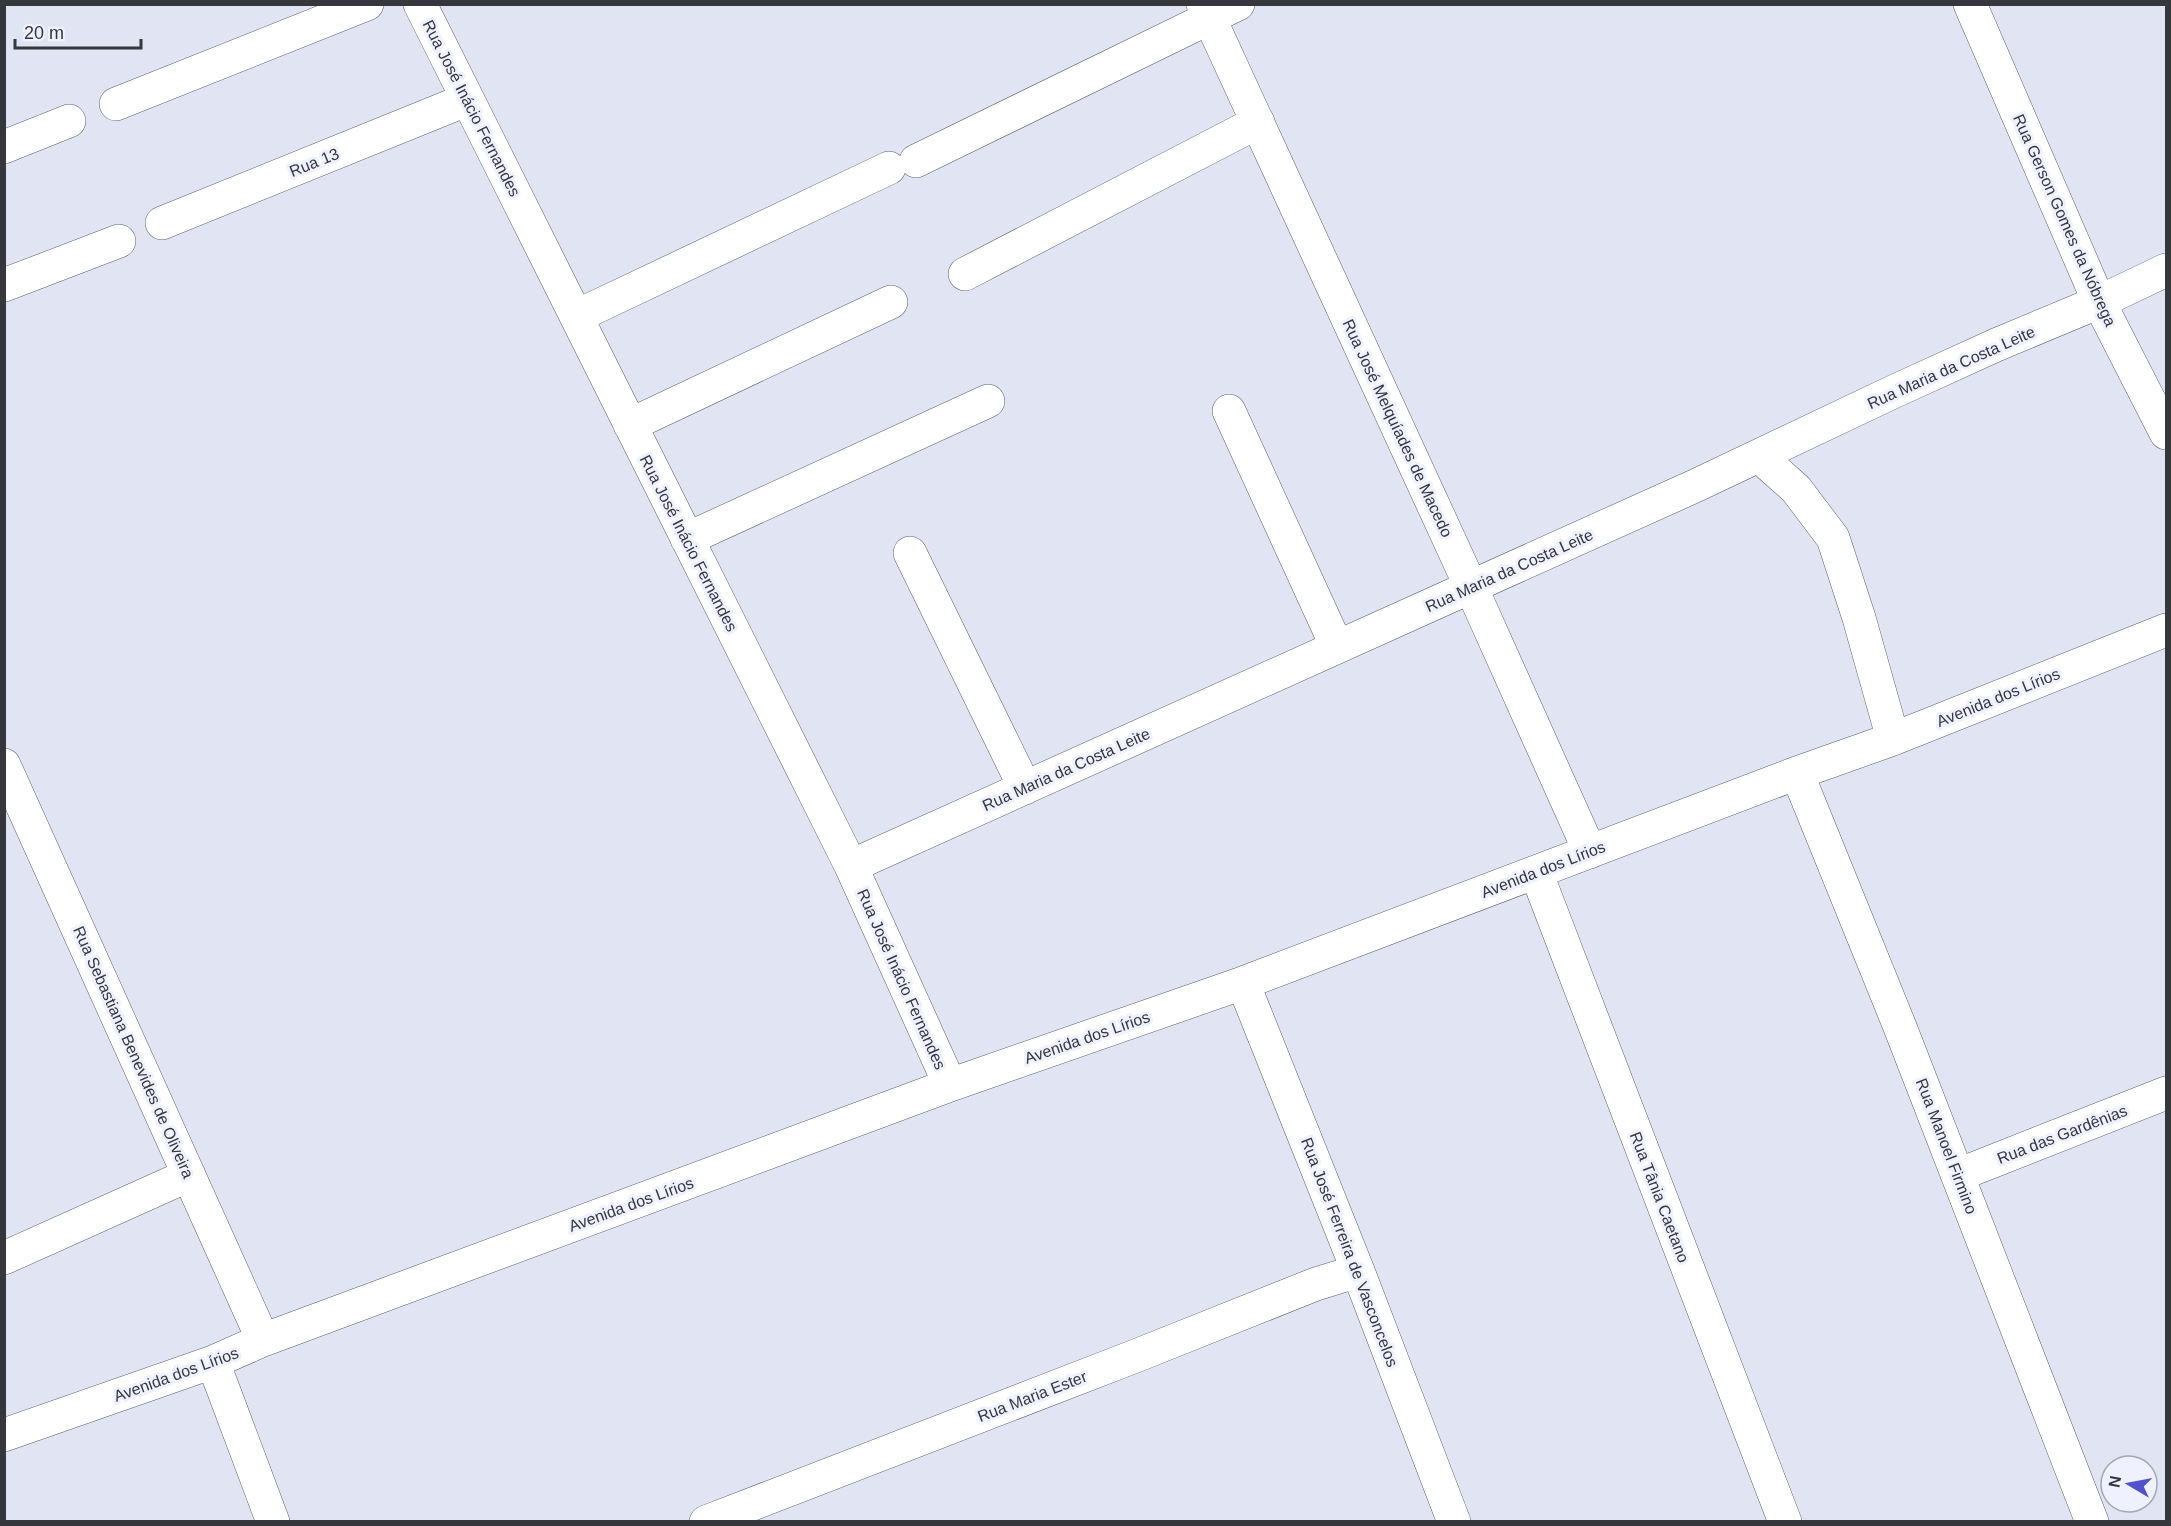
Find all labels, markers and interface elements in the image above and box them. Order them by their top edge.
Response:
scale bar [15,12,141,50]
street label: Rua José Inácio Fernandes [420,17,524,199]
text: 20 m [24,23,64,43]
street label: Rua Gerson Gomes da Nóbrega [2010,112,2119,329]
street label: Rua 13 [287,145,341,180]
street label: Rua José Melquíades de Macedo [1339,317,1456,540]
street label: Rua Maria da Costa Leite [1865,323,2038,412]
street label: Rua José Inácio Fernandes [637,452,741,634]
street label: Rua Maria da Costa Leite [1423,526,1596,615]
street label: Avenida dos Lírios [1934,665,2062,730]
street label: Rua Maria da Costa Leite [980,725,1153,814]
street label: Avenida dos Lírios [1479,838,1608,901]
street label: Rua José Inácio Fernandes [854,886,949,1072]
street label: Rua Sebastiana Benevides de Oliveira [70,924,197,1181]
street label: Avenida dos Lírios [1022,1008,1152,1067]
street label: Rua Manoel Firmino [1913,1076,1980,1217]
street label: Rua das Gardênias [1995,1102,2130,1167]
street label: Rua Tânia Caetano [1627,1129,1692,1265]
street label: Rua José Ferreira de Vasconcelos [1298,1135,1401,1369]
street label: Avenida dos Lírios [567,1174,696,1235]
street label: Avenida dos Lírios [112,1344,241,1405]
street label: Rua Maria Ester [975,1368,1090,1425]
north arrow [2099,1454,2159,1514]
text: N [2105,1474,2124,1489]

